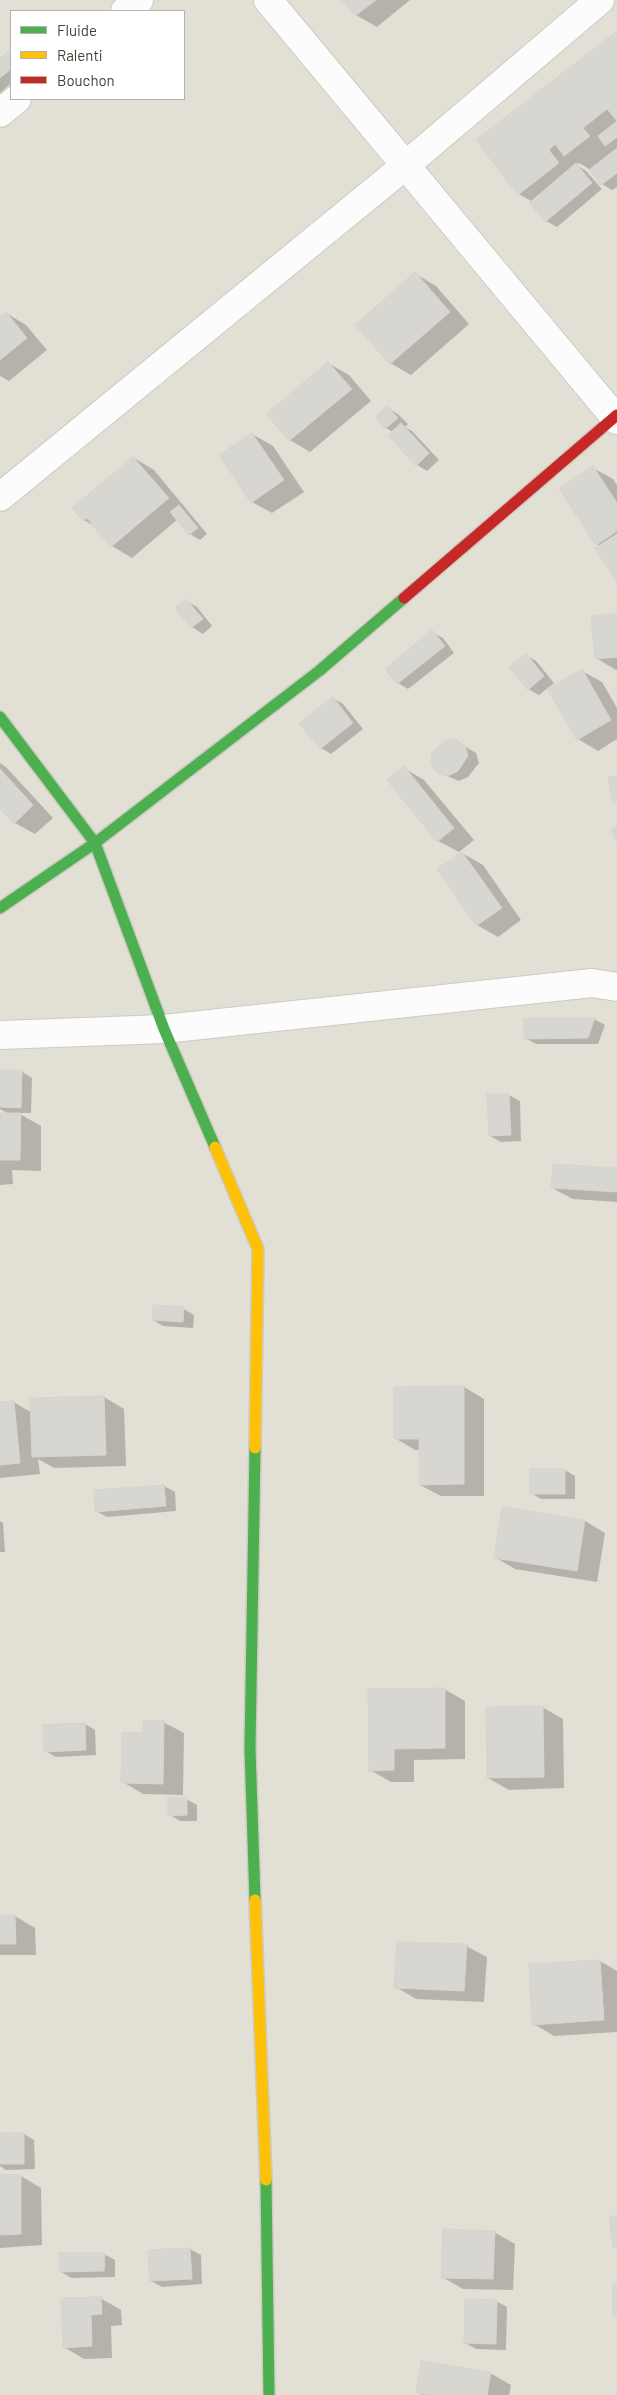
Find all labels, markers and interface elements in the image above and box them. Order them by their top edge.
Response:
legend [10,10,185,100]
text: Fluide [57,21,97,39]
text: Ralenti [57,46,103,64]
text: Bouchon [57,71,115,89]

